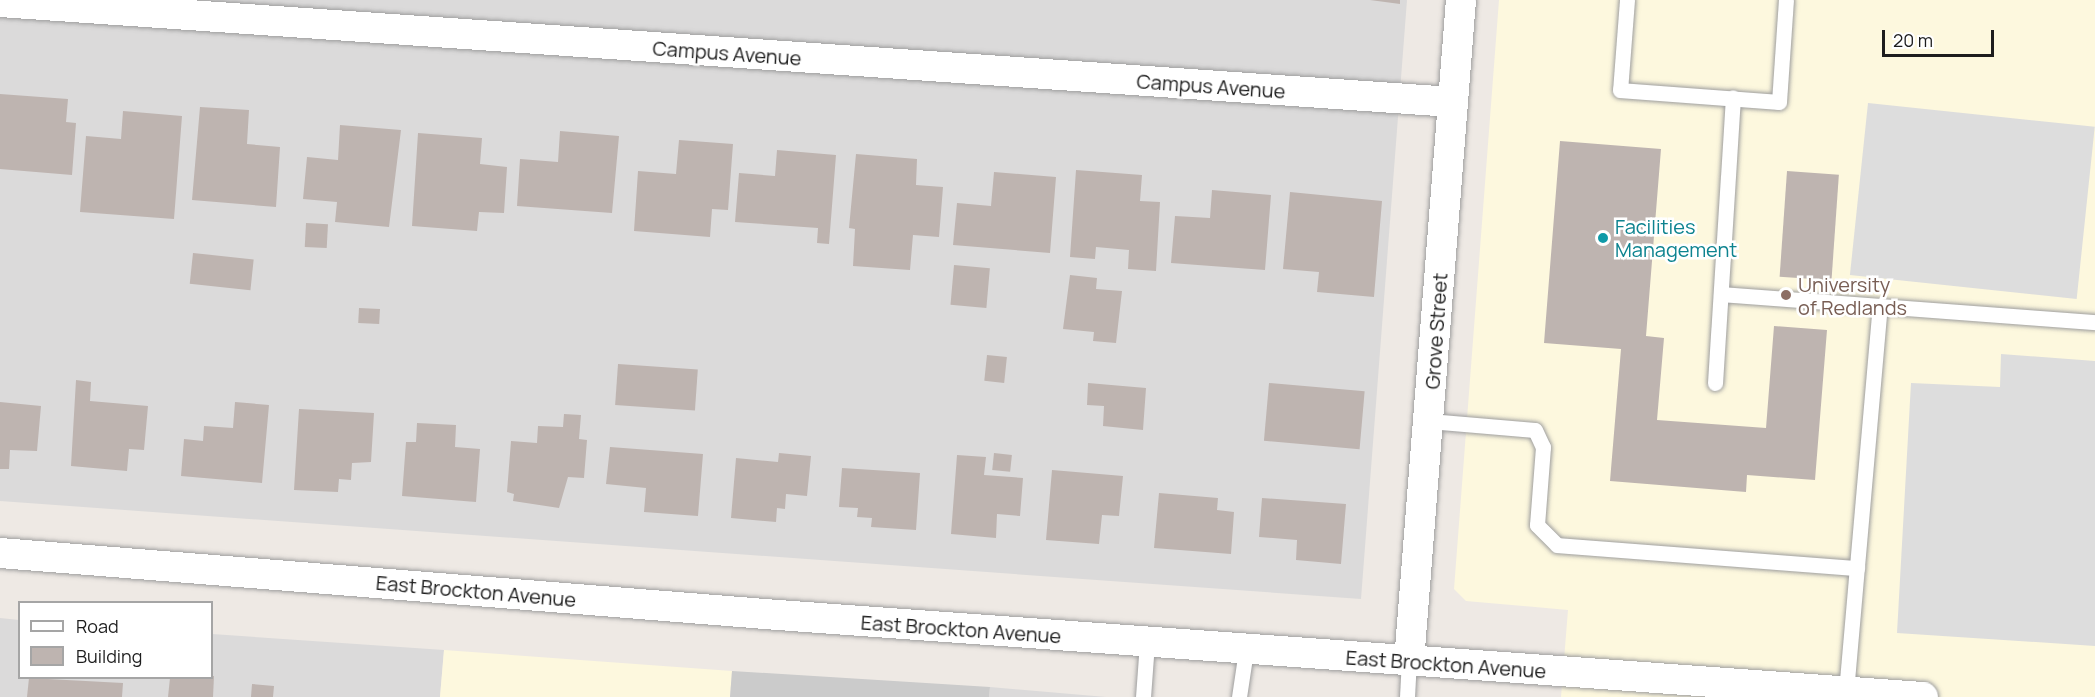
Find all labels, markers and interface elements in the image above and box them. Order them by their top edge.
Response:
scale bar [1885,18,1998,56]
text: 20 m [1893,28,1933,52]
street label: Campus Avenue [652,36,802,70]
street label: Campus Avenue [1136,69,1286,103]
place label: Facilities Management [1615,214,1737,261]
marker: Facilities Management [1596,231,1610,245]
street label: Grove Street [1420,272,1452,390]
place label: University of Redlands [1798,272,1907,319]
marker: University of Redlands [1779,288,1793,302]
street label: East Brockton Avenue [375,570,577,612]
legend [18,601,213,679]
street label: East Brockton Avenue [860,610,1062,648]
text: Road [76,614,119,638]
text: Building [76,644,142,668]
street label: East Brockton Avenue [1345,645,1547,683]

